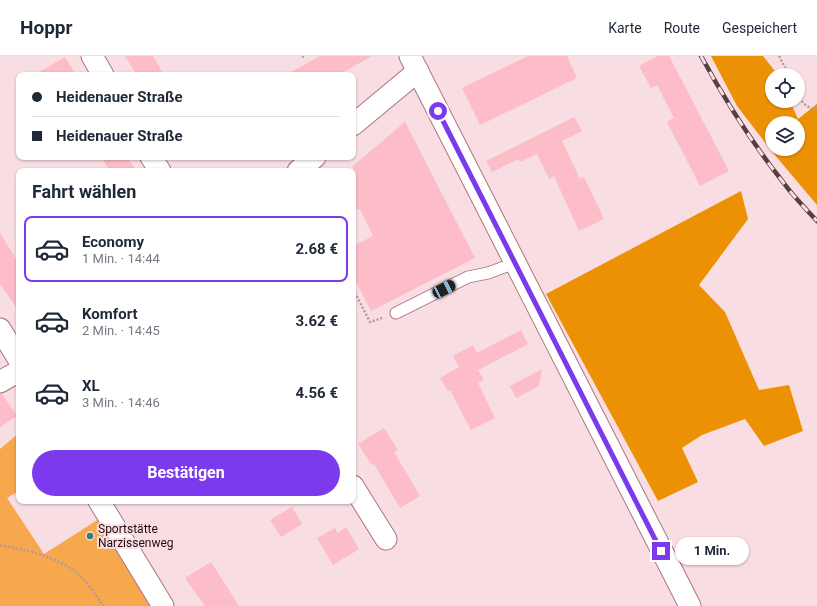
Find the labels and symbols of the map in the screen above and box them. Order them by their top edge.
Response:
route start [429,102,447,120]
car [431,278,457,300]
place label: Sportstätte Narzissenweg [98,522,174,550]
marker: Sportstätte Narzissenweg [85,531,95,541]
callout: 1 Min. [675,537,749,565]
route end [652,542,670,560]

